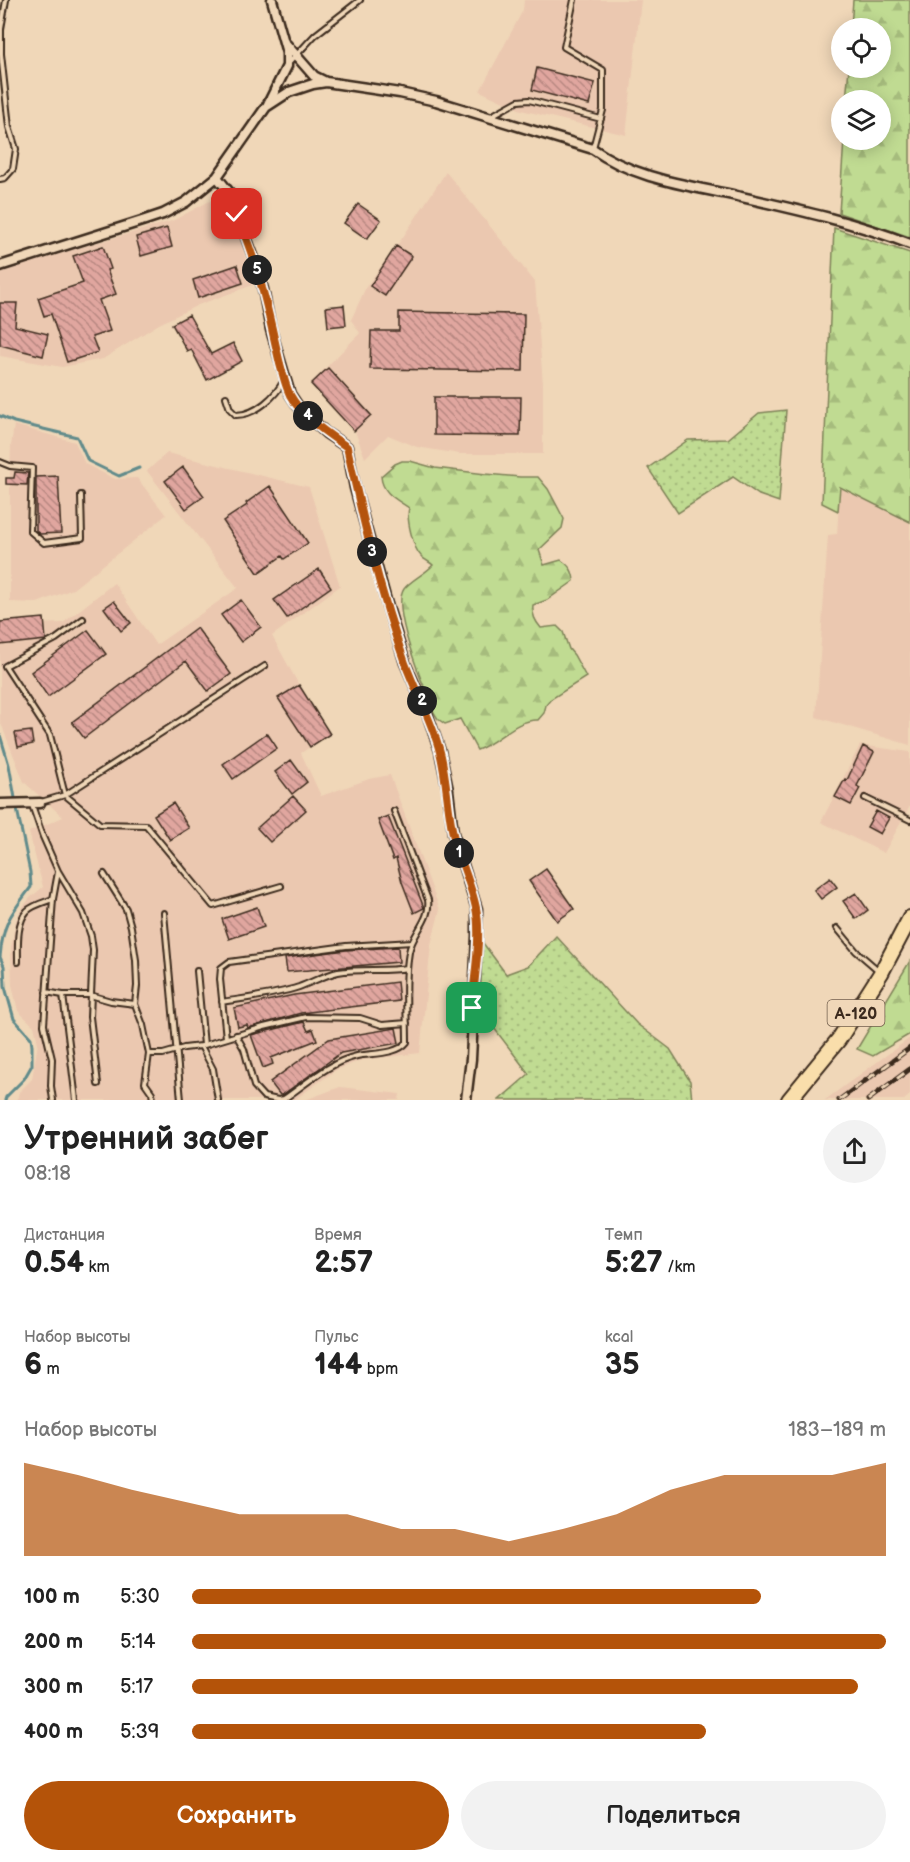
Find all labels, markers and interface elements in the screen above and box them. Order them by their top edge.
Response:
map controls [831,18,891,150]
button: locate [831,18,891,78]
button: layers [831,90,891,150]
pin [211,188,262,239]
icon: check [220,197,253,230]
pin: 5 [242,255,272,285]
text: 5 [252,260,262,279]
pin: 4 [293,401,323,431]
text: 4 [303,406,313,425]
pin: 3 [357,537,387,567]
text: 3 [367,542,377,561]
pin: 2 [407,686,437,716]
text: 2 [417,691,427,710]
pin: 1 [444,838,474,868]
text: 1 [456,843,462,862]
pin [446,982,497,1033]
icon: arrive [455,991,488,1024]
road number: А-120 [828,1000,884,1026]
text: Утренний забег [24,1119,269,1159]
button: share [823,1120,886,1183]
text: 08:18 [24,1162,71,1186]
text: Дистанция [24,1226,105,1245]
text: Время [314,1226,362,1245]
text: Темп [605,1226,643,1245]
text: 0.54 [24,1245,84,1281]
text: 2:57 [314,1245,373,1281]
text: 5:27 [605,1245,663,1281]
text: km [84,1258,110,1277]
text: /km [663,1258,696,1277]
text: Набор высоты [24,1328,131,1347]
text: Пульс [314,1328,359,1347]
text: kcal [605,1328,633,1347]
text: 6 [24,1347,42,1383]
text: 144 [314,1347,362,1383]
text: 35 [605,1347,640,1383]
text: m [42,1360,60,1379]
text: bpm [362,1360,398,1379]
text: Набор высоты [24,1418,157,1442]
text: 183–189 m [788,1418,886,1442]
text: 100 m [24,1585,80,1609]
text: 5:30 [120,1585,160,1609]
text: 200 m [24,1630,83,1654]
text: 5:14 [120,1630,155,1654]
text: 300 m [24,1675,83,1699]
text: 5:17 [120,1675,153,1699]
text: 400 m [24,1720,83,1744]
text: 5:39 [120,1720,159,1744]
button: Сохранить [24,1781,449,1850]
button: Поделиться [461,1781,886,1850]

